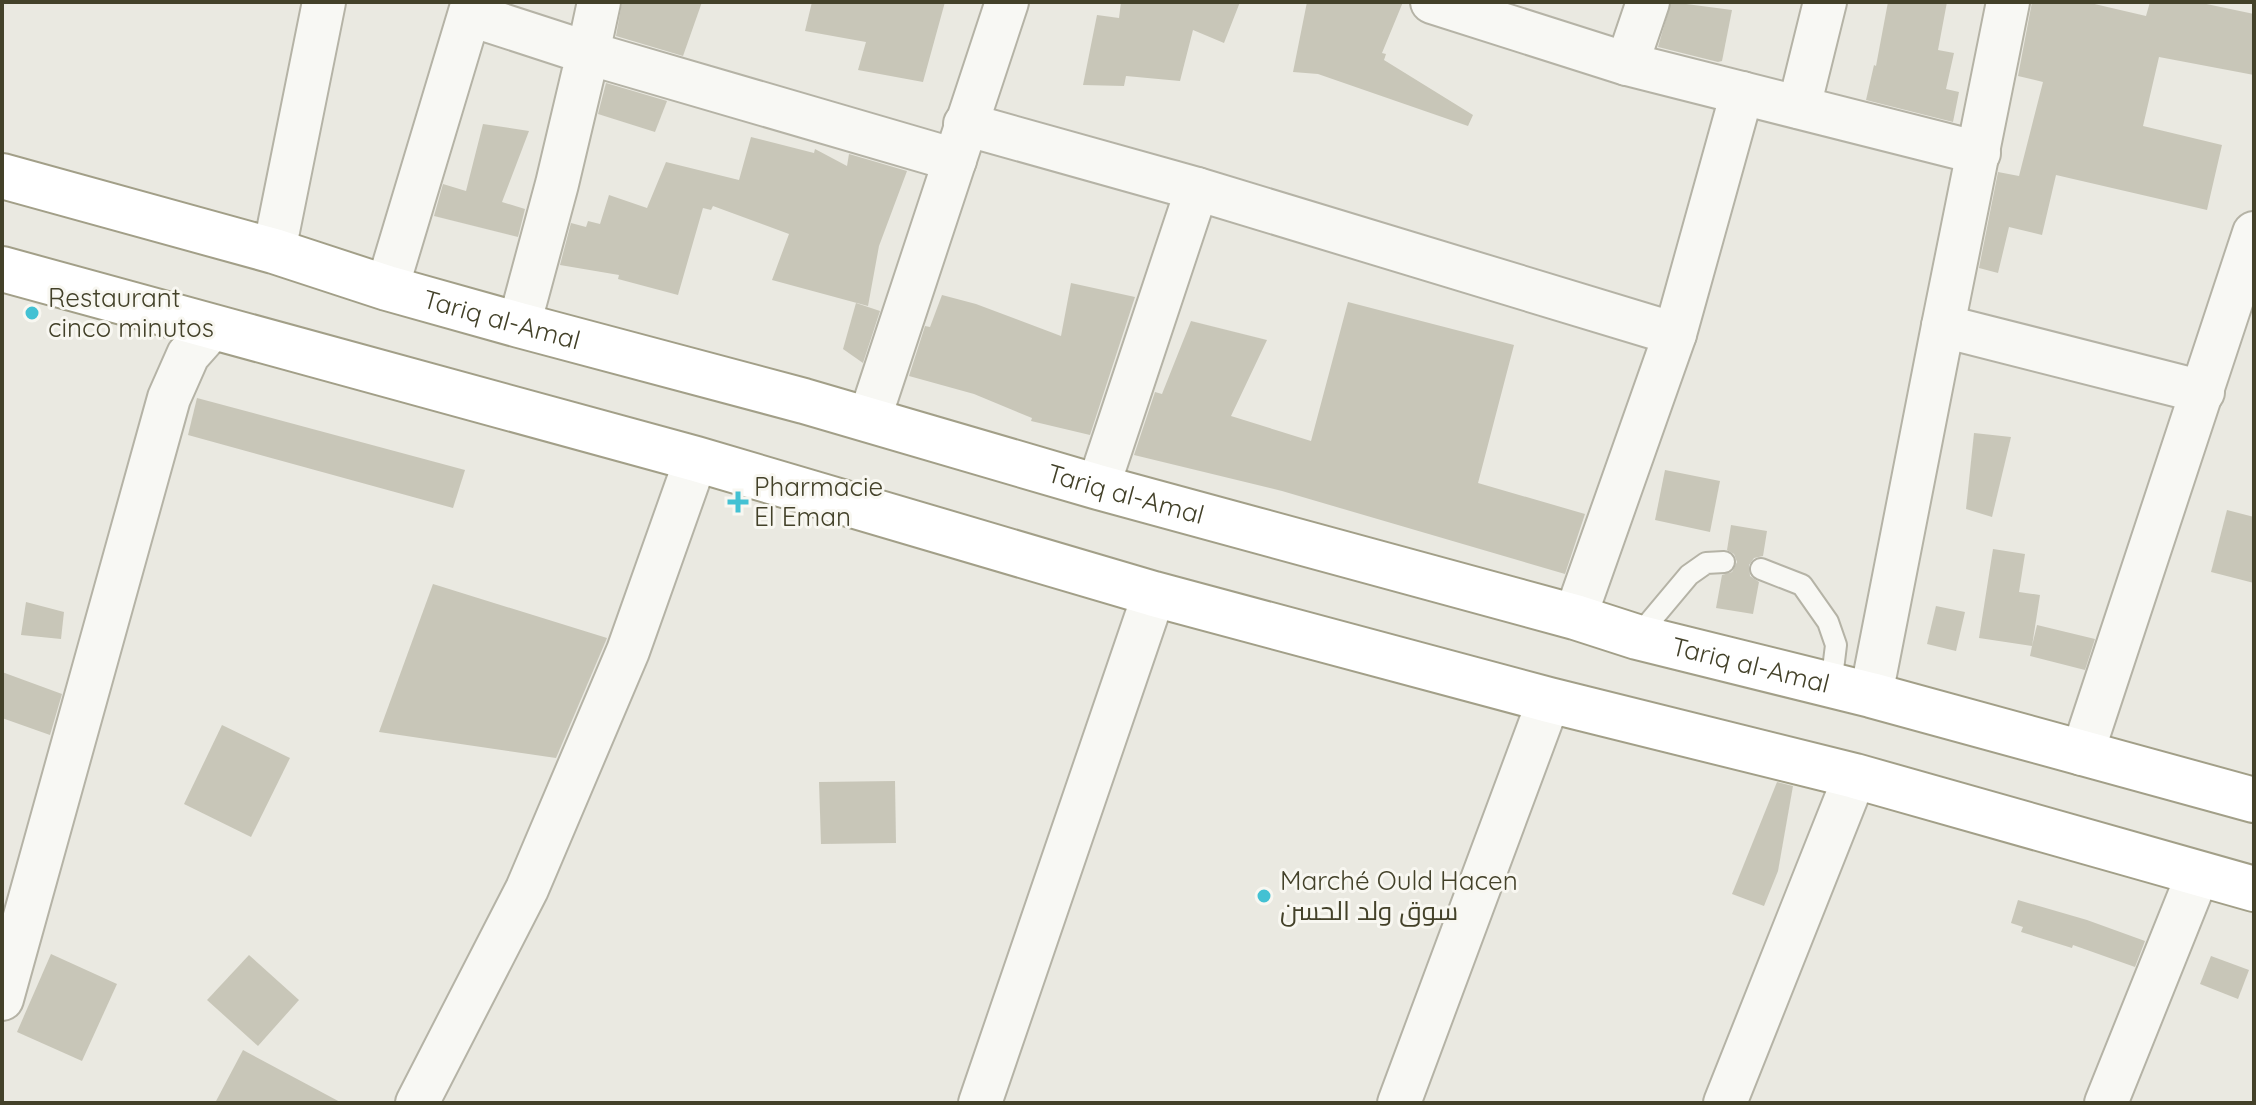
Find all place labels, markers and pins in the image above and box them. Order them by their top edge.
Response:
place label: Restaurant cinco minutos [48,281,214,344]
marker: Restaurant cinco minutos [23,304,41,322]
place label: Pharmacie El Eman [754,470,883,533]
marker: Pharmacie El Eman [729,493,747,511]
place label: Marché Ould Hacen سوق ولد الحسن [1280,864,1518,927]
marker: Marché Ould Hacen سوق ولد الحسن [1255,887,1273,905]

